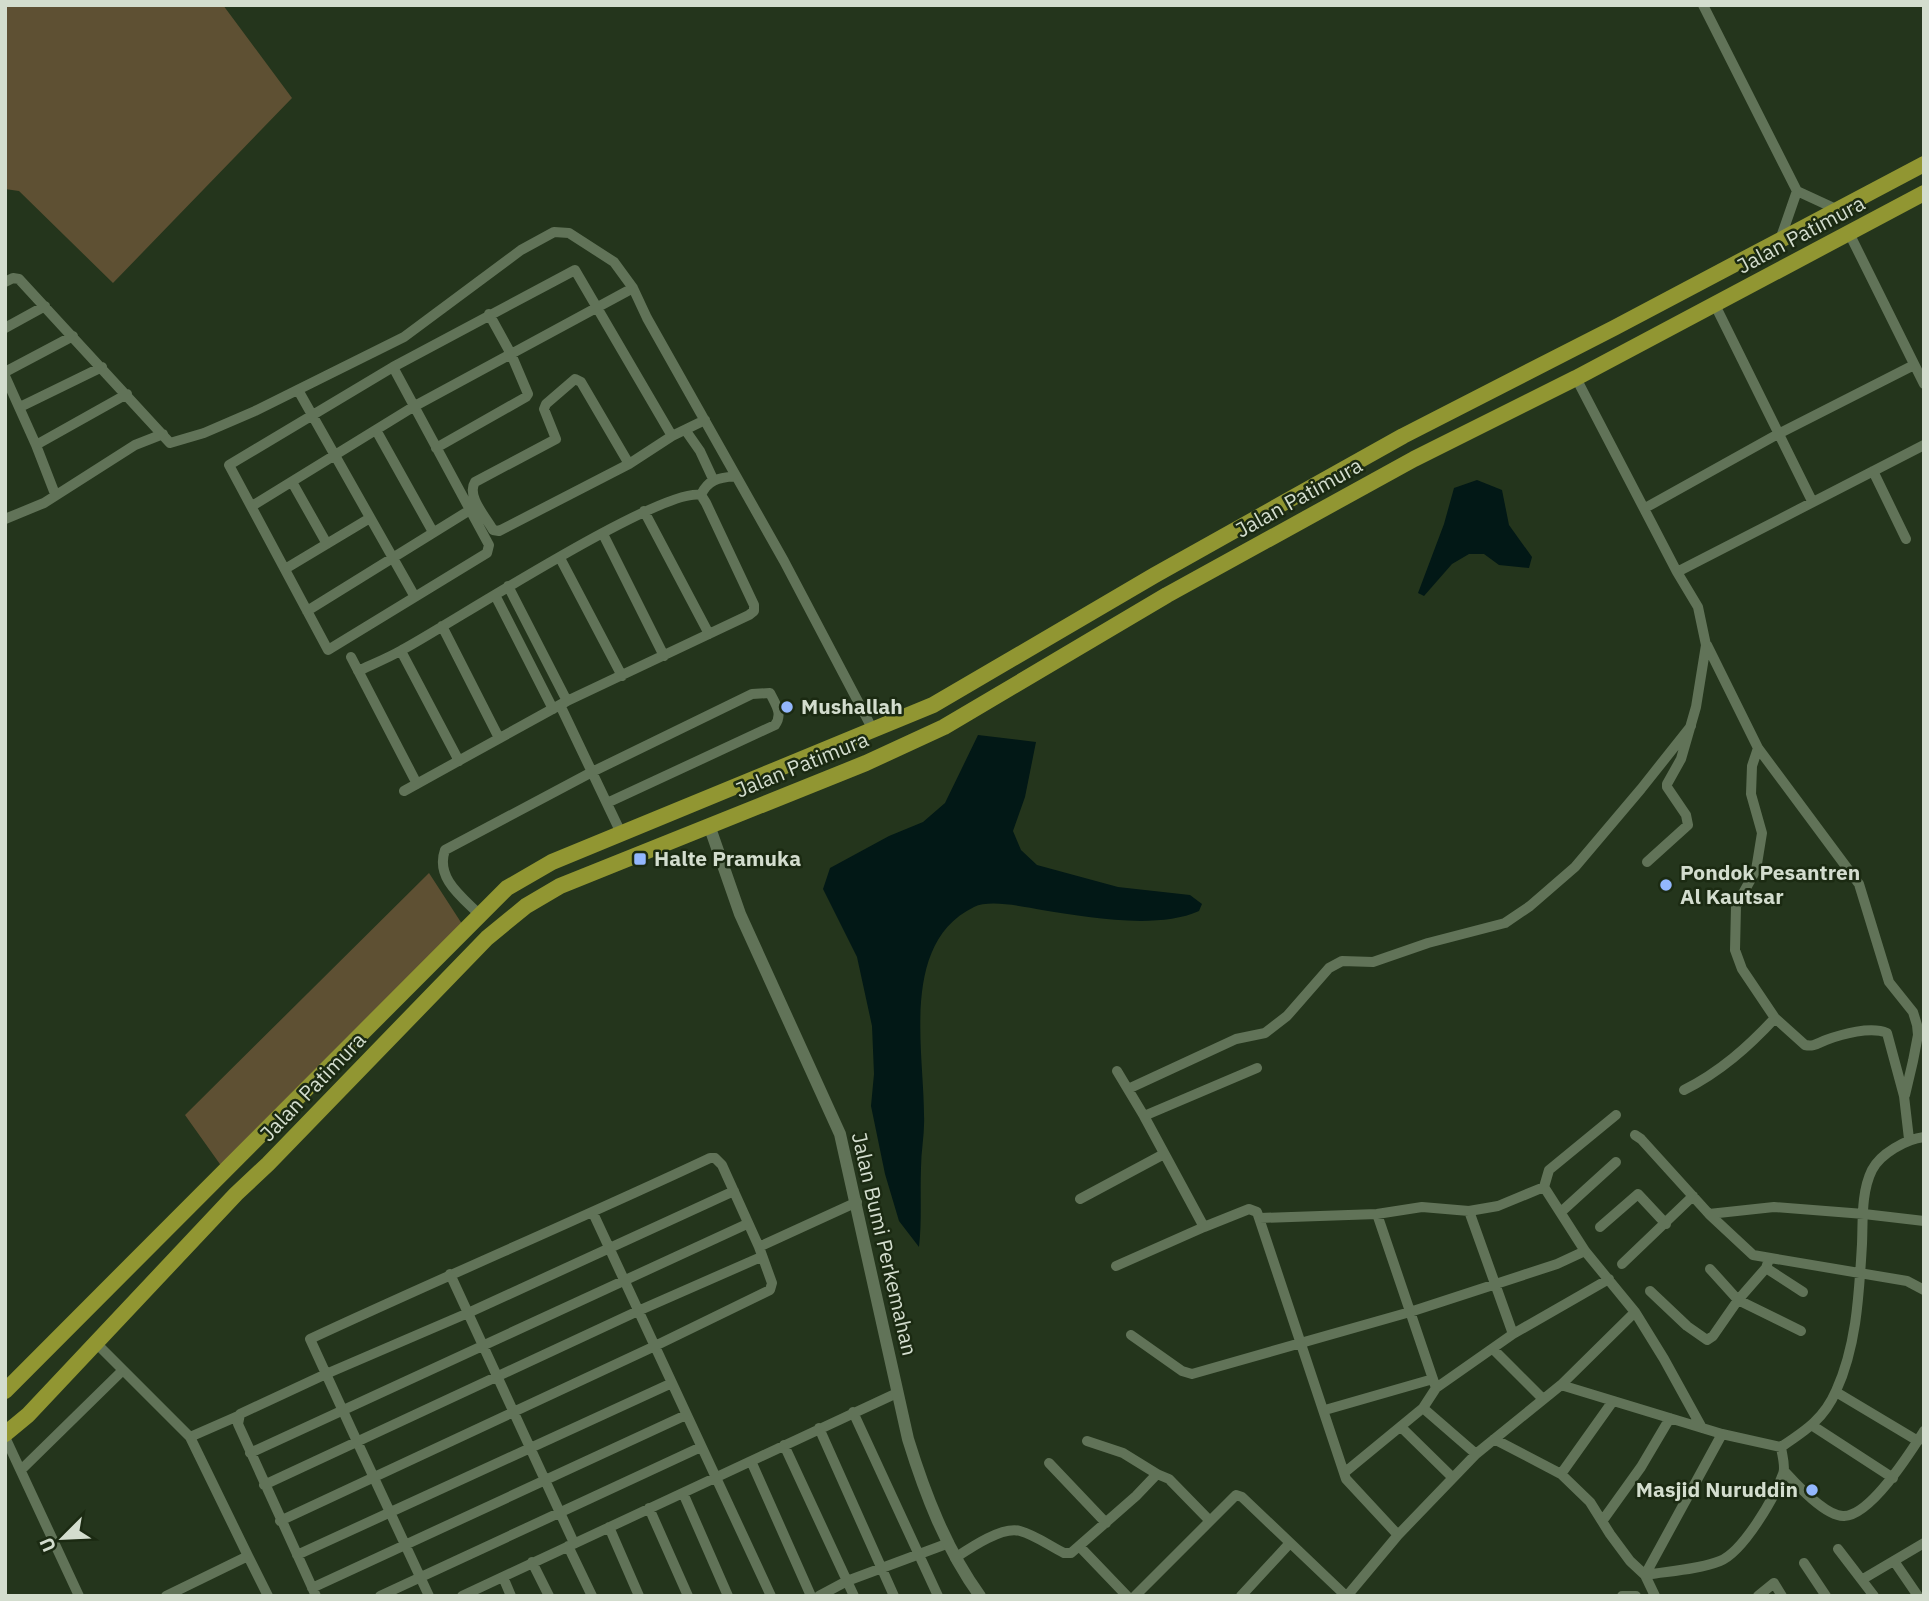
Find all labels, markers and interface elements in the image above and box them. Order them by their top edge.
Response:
street label: Jalan Patimura [1732,189,1869,280]
street label: Jalan Patimura [1230,451,1367,544]
place label: Mushallah [801,692,903,720]
marker: Mushallah [779,699,795,715]
street label: Jalan Patimura [731,725,872,803]
place label: Halte Pramuka [654,844,801,872]
marker: Halte Pramuka [632,851,648,867]
place label: Pondok Pesantren Al Kautsar [1680,858,1860,910]
marker: Pondok Pesantren Al Kautsar [1658,877,1674,893]
street label: Jalan Patimura [253,1026,371,1147]
street label: Jalan Bumi Perkemahan [846,1129,924,1358]
place label: Masjid Nuruddin [1636,1475,1798,1503]
marker: Masjid Nuruddin [1804,1482,1820,1498]
north arrow [28,1503,98,1573]
text: U [34,1534,61,1556]

